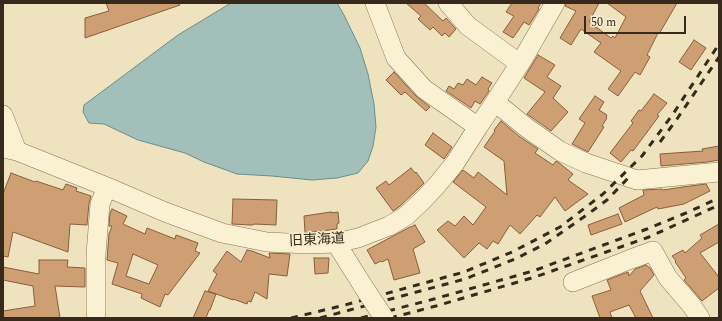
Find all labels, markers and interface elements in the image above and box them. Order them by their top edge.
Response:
scale bar [586,8,688,34]
text: 50 m [591,13,616,32]
street label: 旧東海道 [289,231,345,251]

